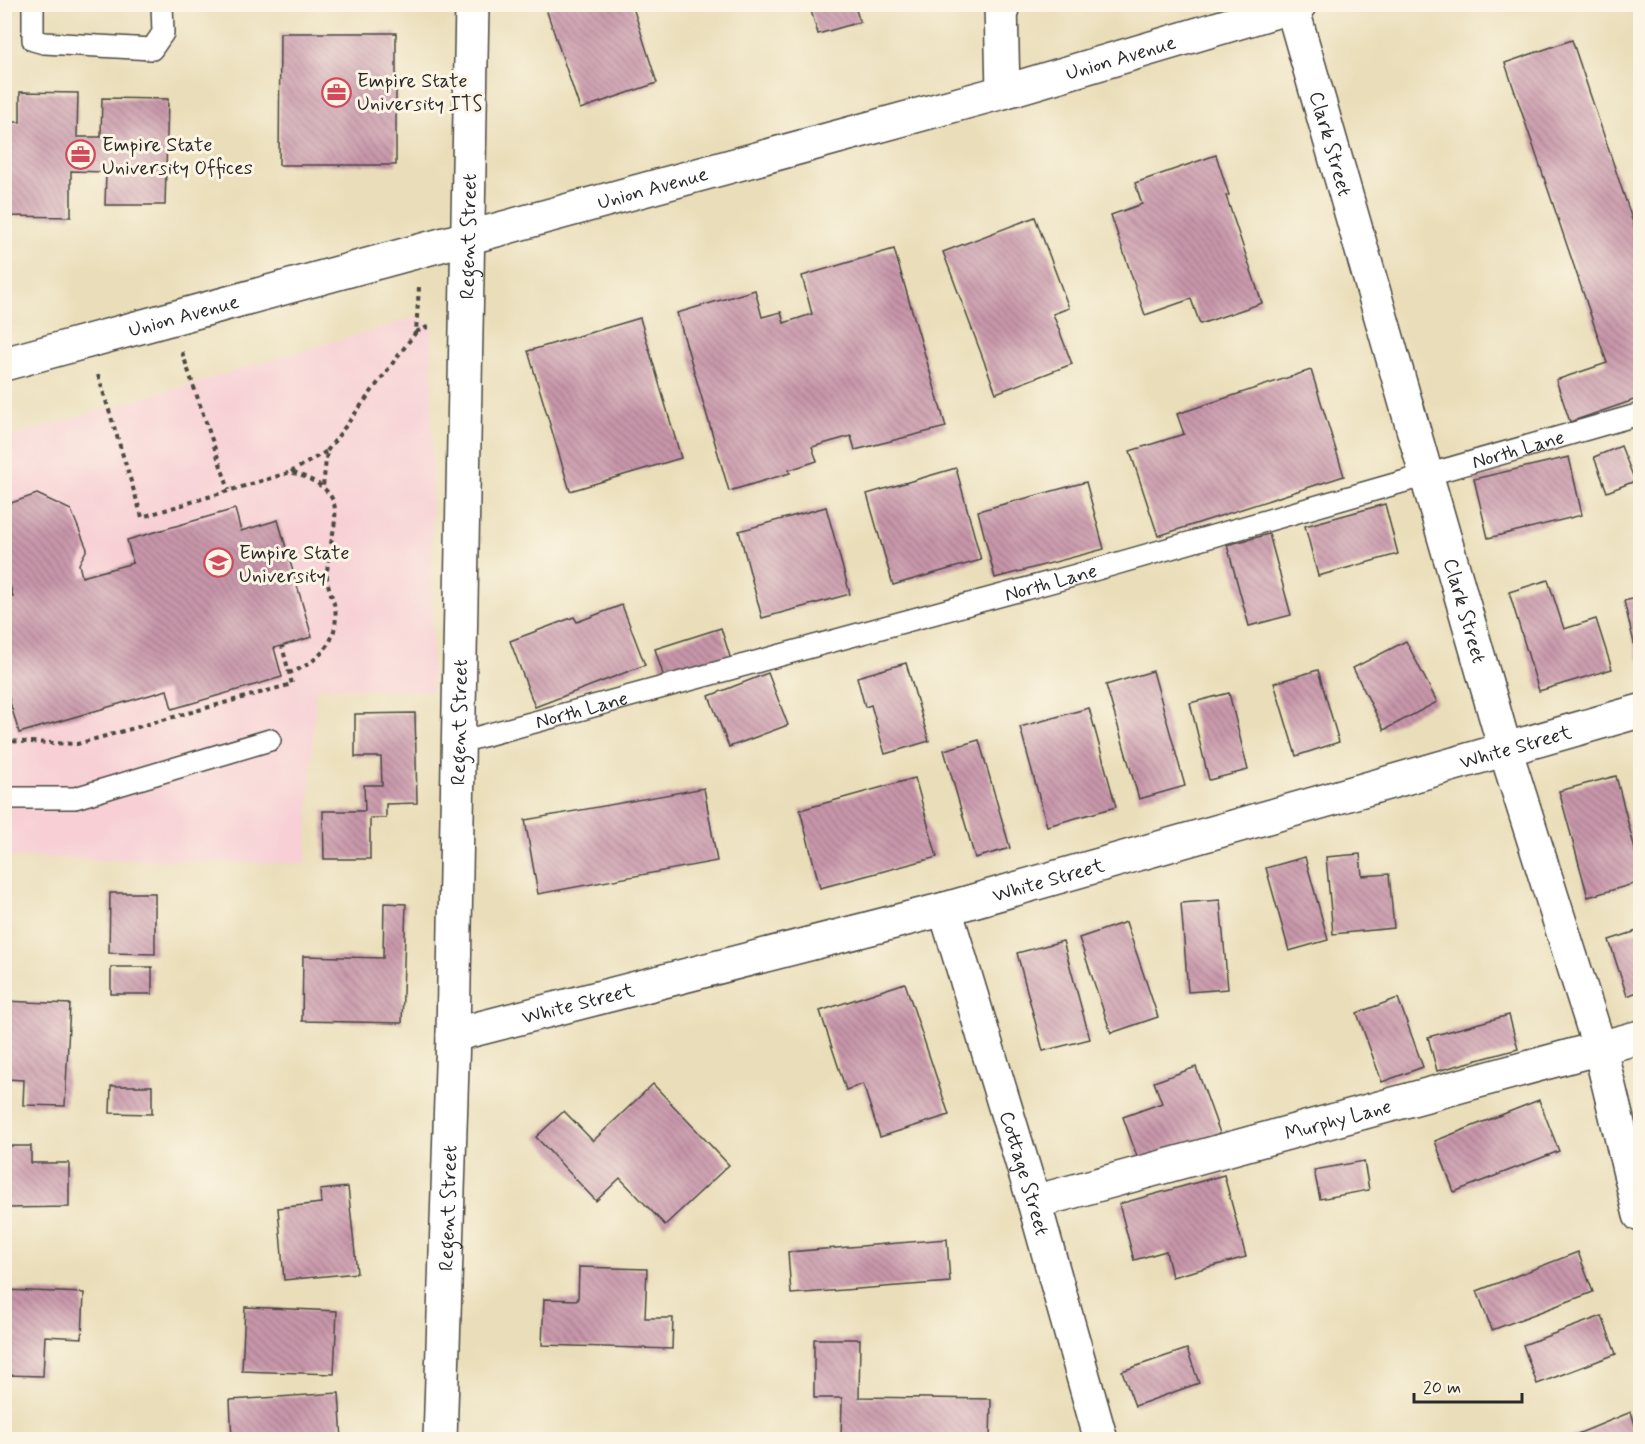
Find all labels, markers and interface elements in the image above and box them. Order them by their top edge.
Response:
street label: Union Avenue [1063,29,1179,88]
place label: Empire State University ITS [357,68,483,118]
office icon: Empire State University ITS [320,76,352,108]
street label: Clark Street [1302,88,1358,200]
place label: Empire State University Offices [102,132,253,182]
office icon: Empire State University Offices [65,139,97,171]
street label: Union Avenue [594,161,711,217]
street label: Regent Street [455,173,484,300]
street label: Union Avenue [125,289,242,345]
street label: North Lane [1469,424,1568,476]
place label: Empire State University [239,540,349,590]
school or university icon: Empire State University [202,547,234,579]
street label: Clark Street [1436,555,1492,667]
street label: North Lane [1002,558,1100,609]
street label: Regent Street [446,659,475,786]
street label: North Lane [533,685,631,736]
street label: White Street [1457,719,1575,777]
street label: White Street [989,852,1108,910]
street label: White Street [519,977,638,1032]
street label: Murphy Lane [1282,1093,1395,1148]
street label: Cottage Street [992,1108,1055,1239]
street label: Regent Street [433,1145,464,1272]
scale bar [1414,1366,1522,1404]
text: 20 m [1423,1376,1461,1400]

